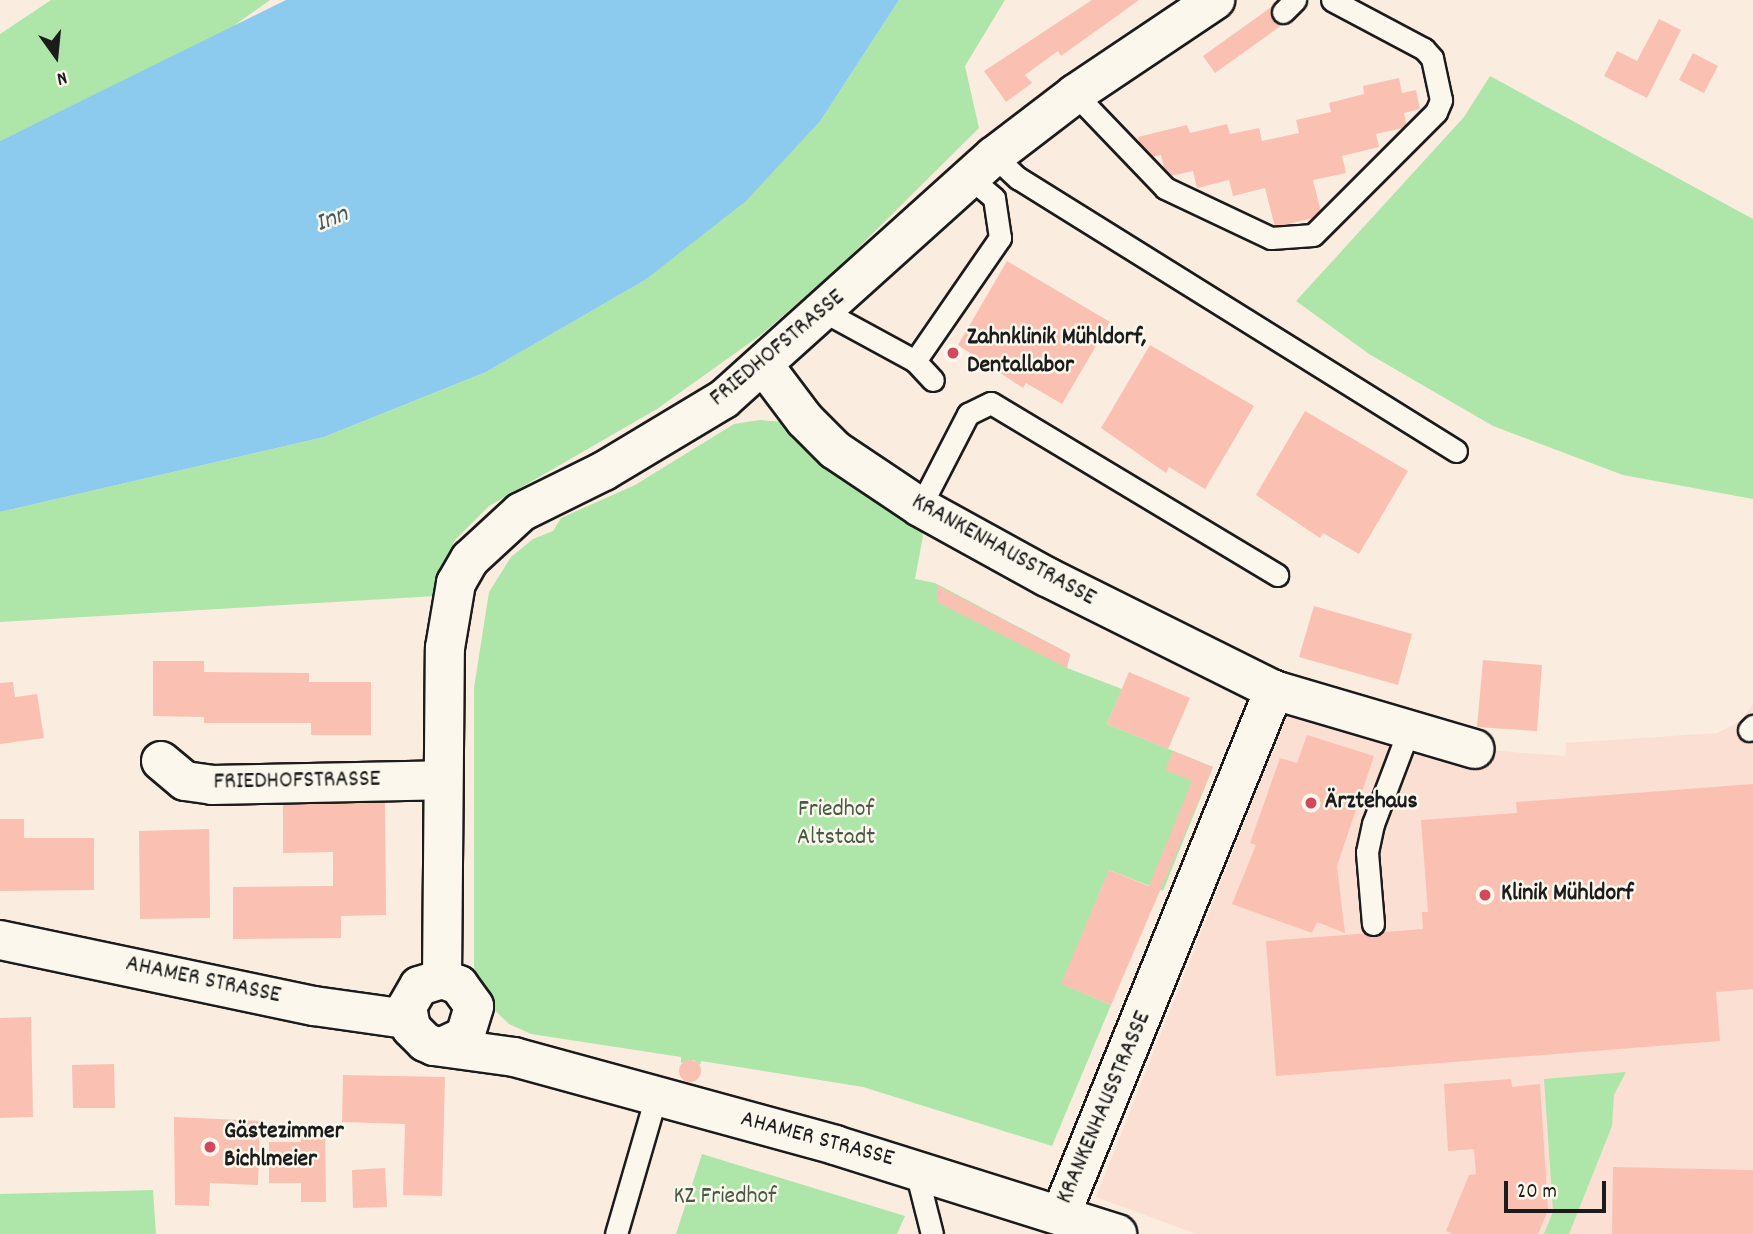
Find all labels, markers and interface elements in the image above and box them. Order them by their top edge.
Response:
north arrow [21,21,91,91]
text: N [54,63,70,91]
water label: Inn [311,200,353,240]
street label: FRIEDHOFSTRASSE [705,284,851,414]
place label: Zahnklinik Mühldorf, Dentallabor [967,325,1147,381]
marker: Zahnklinik Mühldorf, Dentallabor [945,345,961,361]
street label: KRANKENHAUSSTRASSE [906,488,1100,614]
street label: FRIEDHOFSTRASSE [213,766,381,798]
place label: Ärztehaus [1325,789,1418,817]
marker: Ärztehaus [1303,795,1319,811]
park label: Friedhof Altstadt [797,797,875,853]
place label: Klinik Mühldorf [1501,881,1633,909]
marker: Klinik Mühldorf [1475,885,1495,905]
street label: AHAMER STRASSE [123,951,283,1011]
street label: KRANKENHAUSSTRASSE [1051,1007,1159,1209]
street label: AHAMER STRASSE [737,1106,897,1174]
place label: Gästezimmer Bichlmeier [224,1119,344,1175]
marker: Gästezimmer Bichlmeier [202,1139,218,1155]
scale bar [1508,1168,1610,1212]
text: 20 m [1517,1178,1557,1208]
park label: KZ Friedhof [673,1184,777,1212]

